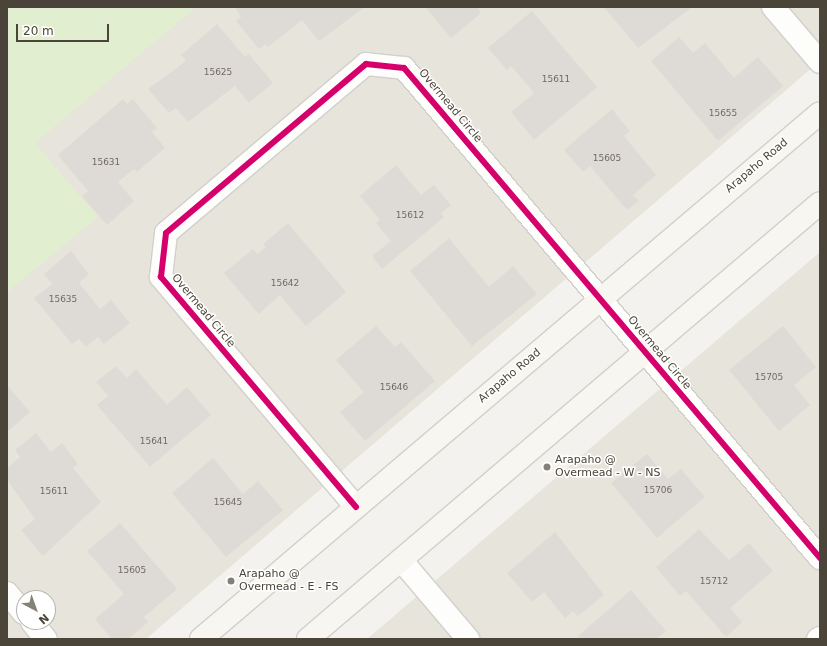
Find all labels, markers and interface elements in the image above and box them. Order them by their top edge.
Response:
scale bar [18,16,111,42]
text: 20 m [23,24,54,38]
house number: 15625 [204,67,232,77]
street label: Overmead Circle [415,67,485,145]
house number: 15611 [542,74,570,84]
house number: 15655 [709,108,737,118]
street label: Arapaho Road [723,136,791,196]
house number: 15605 [593,153,621,163]
house number: 15631 [92,157,120,167]
house number: 15612 [396,210,424,220]
street label: Overmead Circle [168,272,238,350]
house number: 15642 [271,278,299,288]
house number: 15635 [49,294,77,304]
street label: Overmead Circle [624,314,694,392]
street label: Arapaho Road [476,346,544,406]
house number: 15705 [755,372,783,382]
house number: 15646 [380,382,408,392]
house number: 15641 [140,436,168,446]
place label: Arapaho @ Overmead - W - NS [555,454,660,480]
marker: Arapaho @ Overmead - W - NS [542,462,552,472]
house number: 15706 [644,485,672,495]
house number: 15611 [40,486,68,496]
house number: 15645 [214,497,242,507]
house number: 15605 [118,565,146,575]
place label: Arapaho @ Overmead - E - FS [239,568,338,594]
marker: Arapaho @ Overmead - E - FS [226,576,236,586]
house number: 15712 [700,576,728,586]
north arrow [16,590,56,630]
text: N [36,611,51,627]

